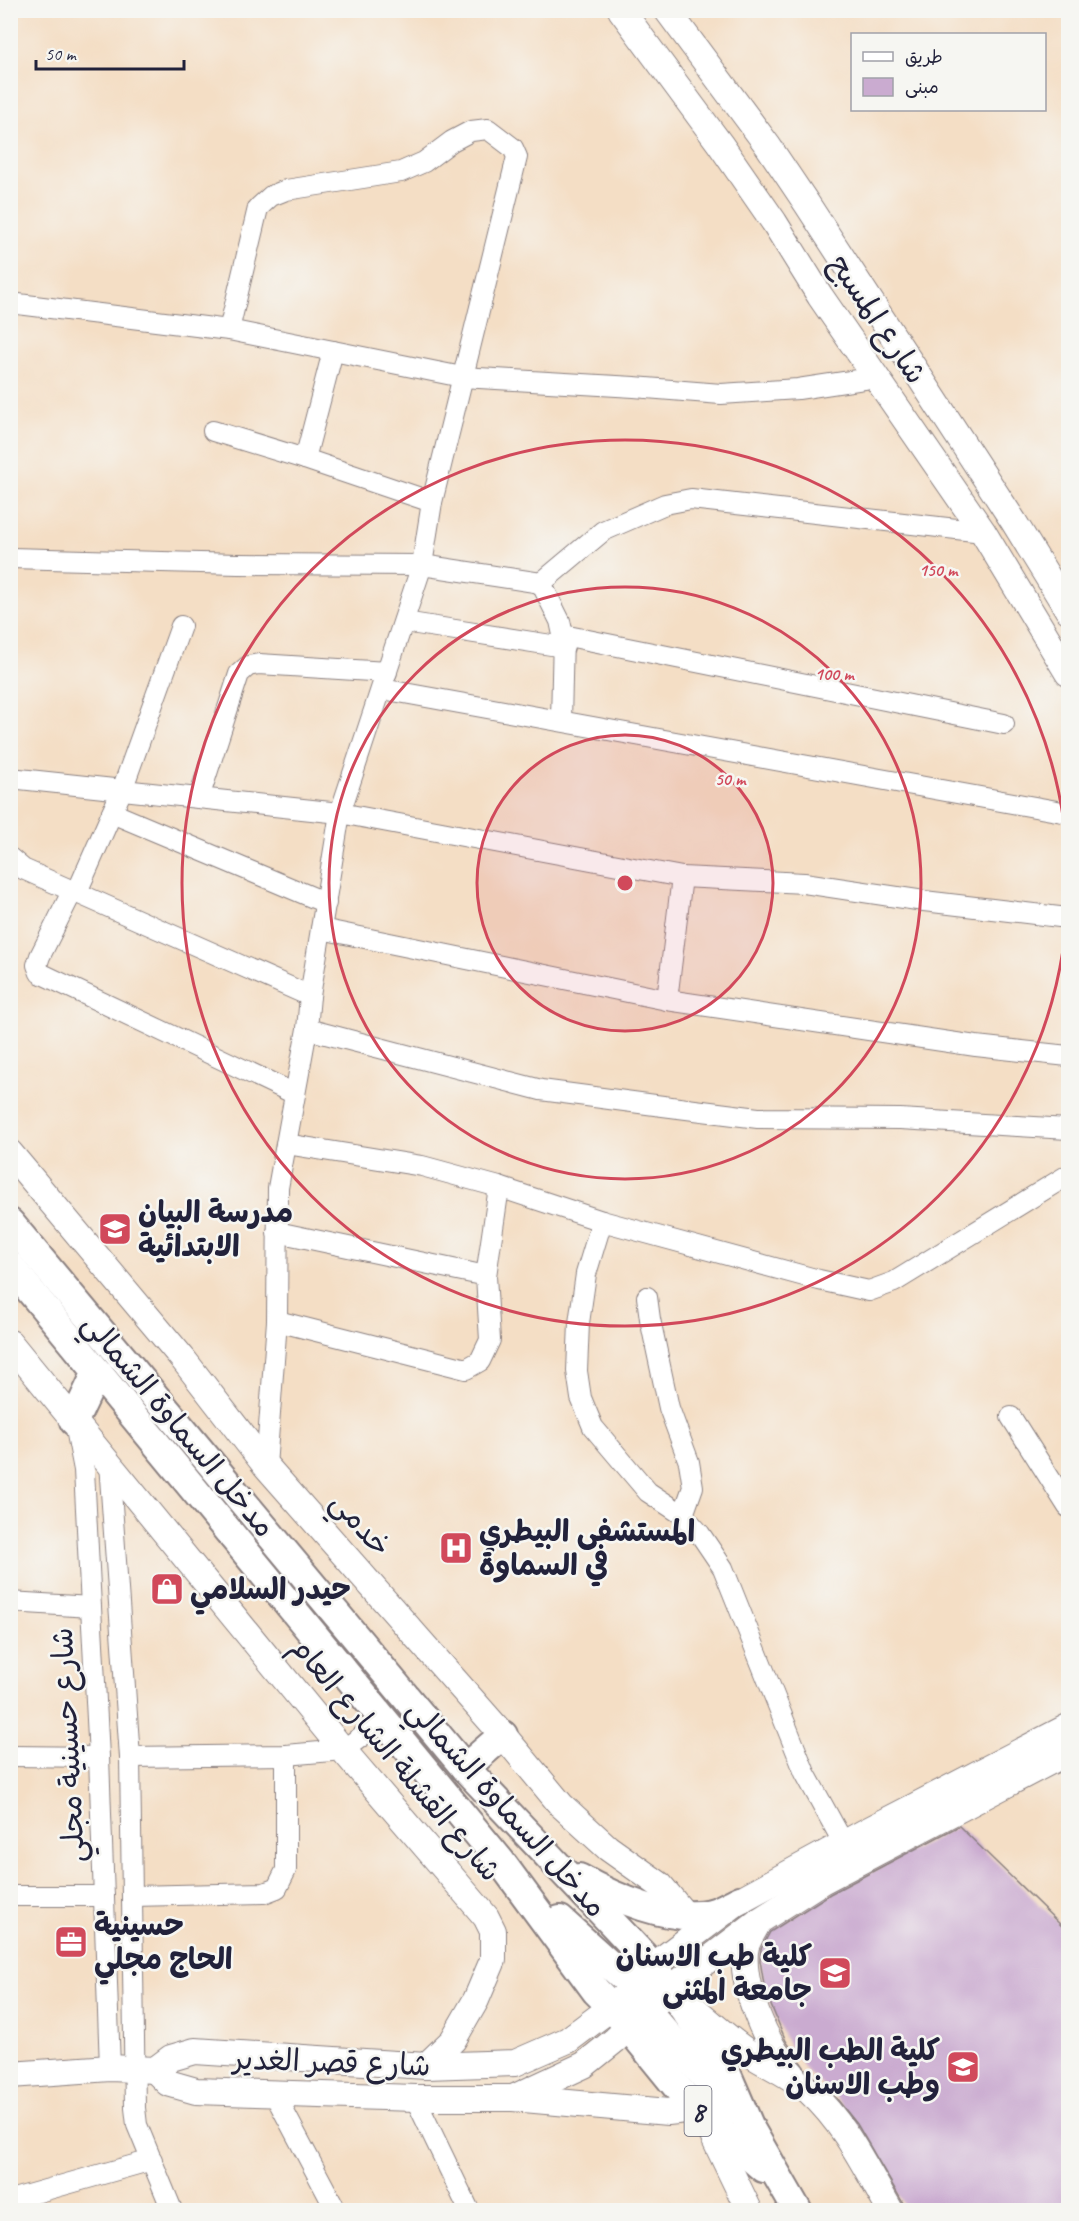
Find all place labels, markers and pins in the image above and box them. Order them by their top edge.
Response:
centre of rings [615,873,635,893]
place label: مدرسة البيان الابتدائية [138,1193,293,1265]
school or university icon: مدرسة البيان الابتدائية [97,1211,133,1247]
place label: المستشفى البيطري في السماوة [479,1512,695,1587]
hospital icon: المستشفى البيطري في السماوة [438,1530,474,1566]
place label: حيدر السلامي [190,1570,351,1615]
shop icon: حيدر السلامي [149,1571,185,1607]
place label: حسينية الحاج مجلي [94,1906,233,1985]
office icon: حسينية الحاج مجلي [53,1924,89,1960]
place label: كلية طب الاسنان جامعة المثنى [616,1937,813,2009]
school or university icon: كلية طب الاسنان جامعة المثنى [817,1955,853,1991]
place label: كلية الطب البيطري وطب الاسنان [721,2031,941,2103]
school or university icon: كلية الطب البيطري وطب الاسنان [945,2049,981,2085]

